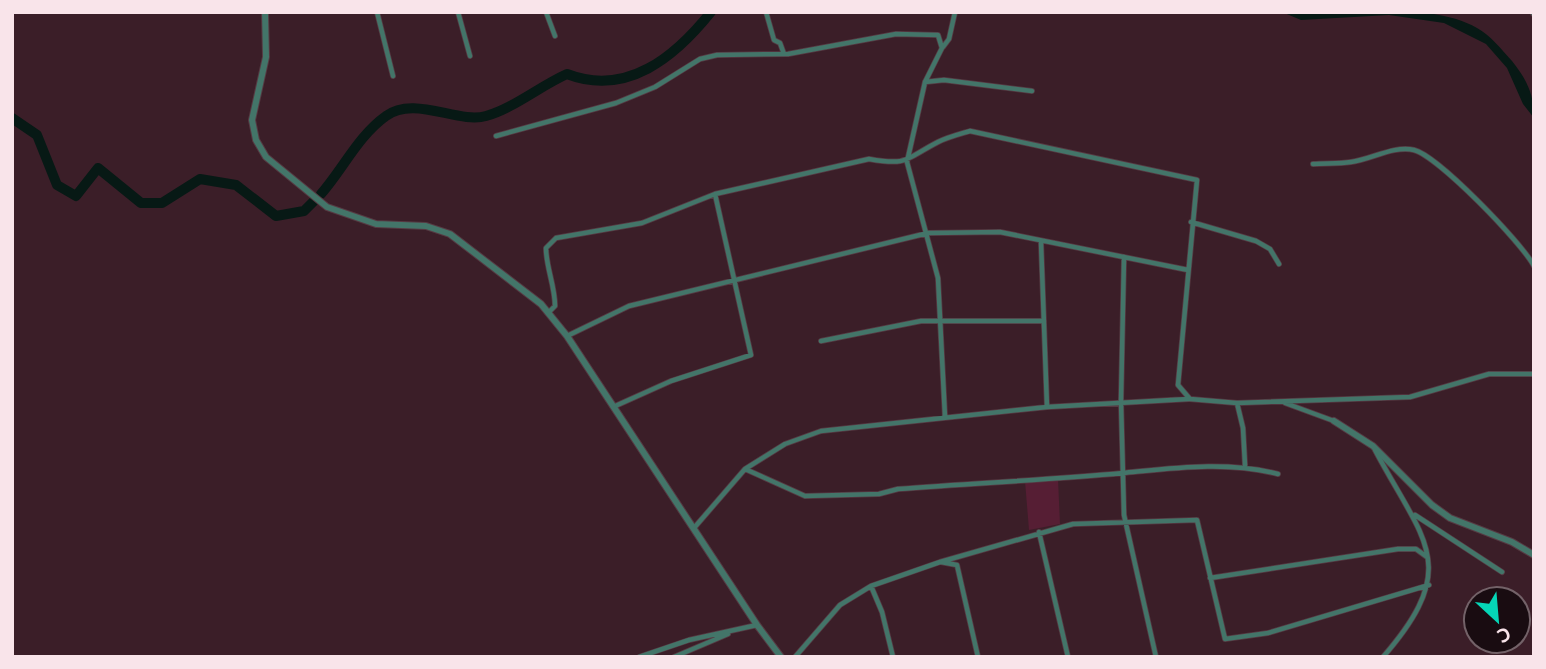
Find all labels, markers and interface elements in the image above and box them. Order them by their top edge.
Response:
north arrow [1462,585,1532,655]
text: С [1494,623,1515,648]

